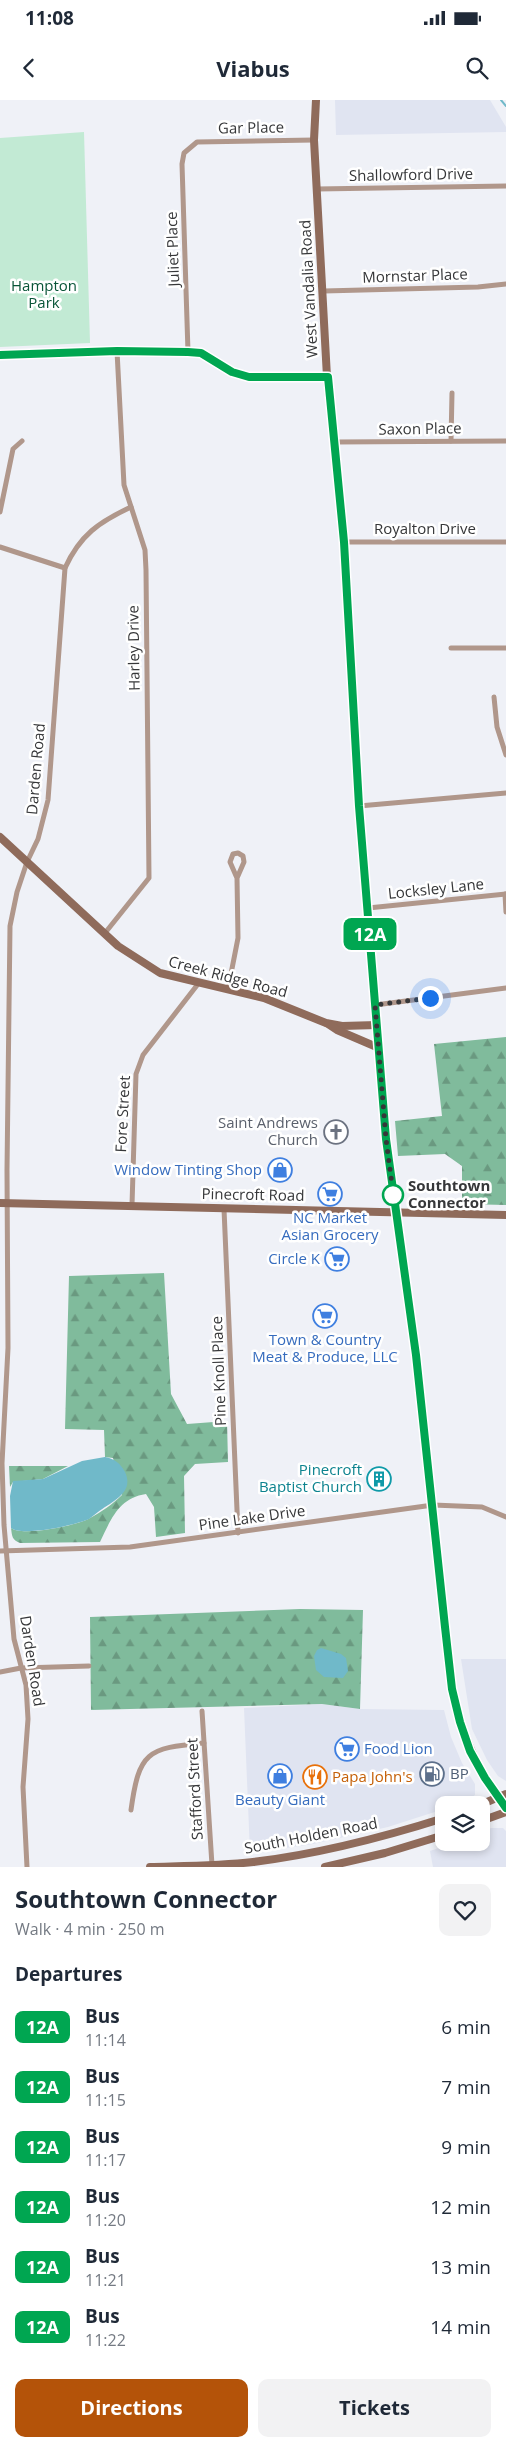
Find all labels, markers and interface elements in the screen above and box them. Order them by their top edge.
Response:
text: 11:08 [25,5,74,31]
text: Viabus [216,53,290,83]
icon: back [15,54,43,82]
icon: search [463,54,491,82]
street label: Gar Place [218,116,284,138]
street label: Shallowford Drive [349,163,473,185]
street label: Juliet Place [161,211,183,289]
street label: West Vandalia Road [294,219,322,359]
street label: Mornstar Place [362,263,468,287]
park label: Hampton Park [11,275,77,312]
street label: Saxon Place [378,417,462,439]
street label: Royalton Drive [374,518,476,538]
street label: Harley Drive [122,605,144,691]
street label: Darden Road [21,722,49,816]
street label: Locksley Lane [387,873,485,903]
line badge: 12A [341,918,399,950]
text: 12A [353,922,387,946]
street label: Creek Ridge Road [166,950,290,1002]
your location [418,986,443,1011]
street label: Fore Street [110,1075,134,1153]
place label: Saint Andrews Church [218,1112,318,1149]
church icon: Saint Andrews Church [323,1119,349,1145]
shop icon: Window Tinting Shop [267,1157,293,1183]
place label: Window Tinting Shop [114,1159,262,1179]
place label: Southtown Connector [408,1175,490,1212]
supermarket icon: NC Market Asian Grocery [317,1181,343,1207]
street label: Pinecroft Road [201,1183,305,1205]
marker: Southtown Connector [382,1184,404,1206]
place label: NC Market Asian Grocery [281,1207,379,1244]
supermarket icon: Circle K [324,1246,350,1272]
place label: Circle K [268,1248,321,1268]
supermarket icon: Town & Country Meat & Produce, LLC [312,1303,338,1329]
street label: Pine Knoll Place [206,1316,230,1426]
place label: Town & Country Meat & Produce, LLC [252,1329,398,1366]
place label: Pinecroft Baptist Church [259,1459,362,1496]
building icon: Pinecroft Baptist Church [366,1466,392,1492]
street label: Pine Lake Drive [197,1500,306,1534]
street label: Darden Road [16,1614,50,1708]
supermarket icon: Food Lion [334,1736,360,1762]
street label: Stafford Street [181,1738,207,1841]
place label: Food Lion [364,1738,433,1758]
fuel station icon: BP [419,1761,445,1787]
shop icon: Beauty Giant [267,1763,293,1789]
place label: BP [450,1763,469,1783]
restaurant icon: Papa John's [302,1764,328,1790]
place label: Papa John's [332,1766,413,1786]
place label: Beauty Giant [235,1789,325,1809]
map controls [435,1796,490,1851]
button: layers [435,1796,490,1851]
street label: South Holden Road [243,1812,379,1858]
text: Southtown Connector [15,1882,277,1915]
button: heart [439,1884,491,1936]
text: Walk · 4 min · 250 m [15,1918,165,1940]
text: Departures [15,1961,122,1987]
text: Bus [85,2003,120,2029]
text: 6 min [441,2014,491,2040]
text: 12A [26,2015,59,2039]
text: 11:14 [85,2029,126,2051]
text: Bus [85,2063,120,2089]
text: 7 min [441,2074,491,2100]
text: 12A [26,2075,59,2099]
text: 11:15 [85,2089,126,2111]
text: Bus [85,2123,120,2149]
text: 9 min [441,2134,491,2160]
text: 12A [26,2135,59,2159]
text: 11:17 [85,2149,126,2171]
text: Bus [85,2183,120,2209]
text: 12 min [430,2194,491,2220]
text: 12A [26,2195,59,2219]
text: 11:20 [85,2209,126,2231]
text: Bus [85,2243,120,2269]
text: 13 min [430,2254,491,2280]
text: 12A [26,2255,59,2279]
text: 11:21 [85,2269,126,2291]
text: Bus [85,2303,120,2329]
text: 14 min [430,2314,491,2340]
text: 12A [26,2315,59,2339]
text: 11:22 [85,2329,126,2351]
button: Directions [15,2379,248,2437]
button: Tickets [258,2379,491,2437]

